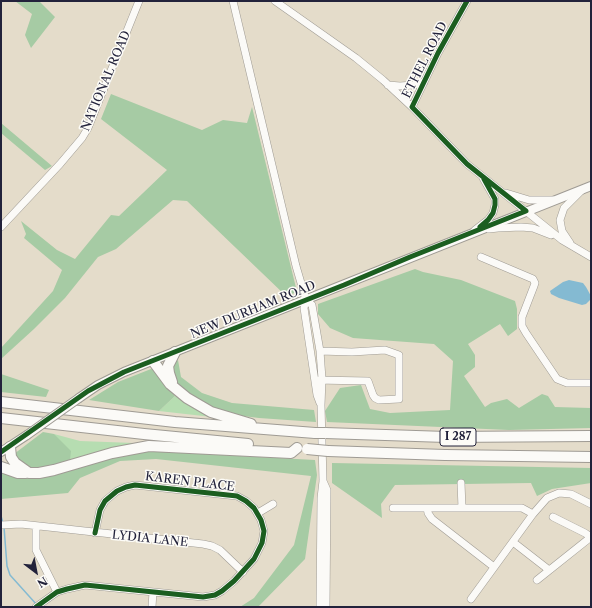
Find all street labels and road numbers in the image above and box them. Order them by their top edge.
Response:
street label: ETHEL ROAD [400,19,450,101]
street label: NATIONAL ROAD [78,29,134,133]
street label: NEW DURHAM ROAD [188,278,318,342]
road number: I 287 [440,428,476,446]
street label: KAREN PLACE [144,469,236,495]
street label: LYDIA LANE [111,528,189,550]

